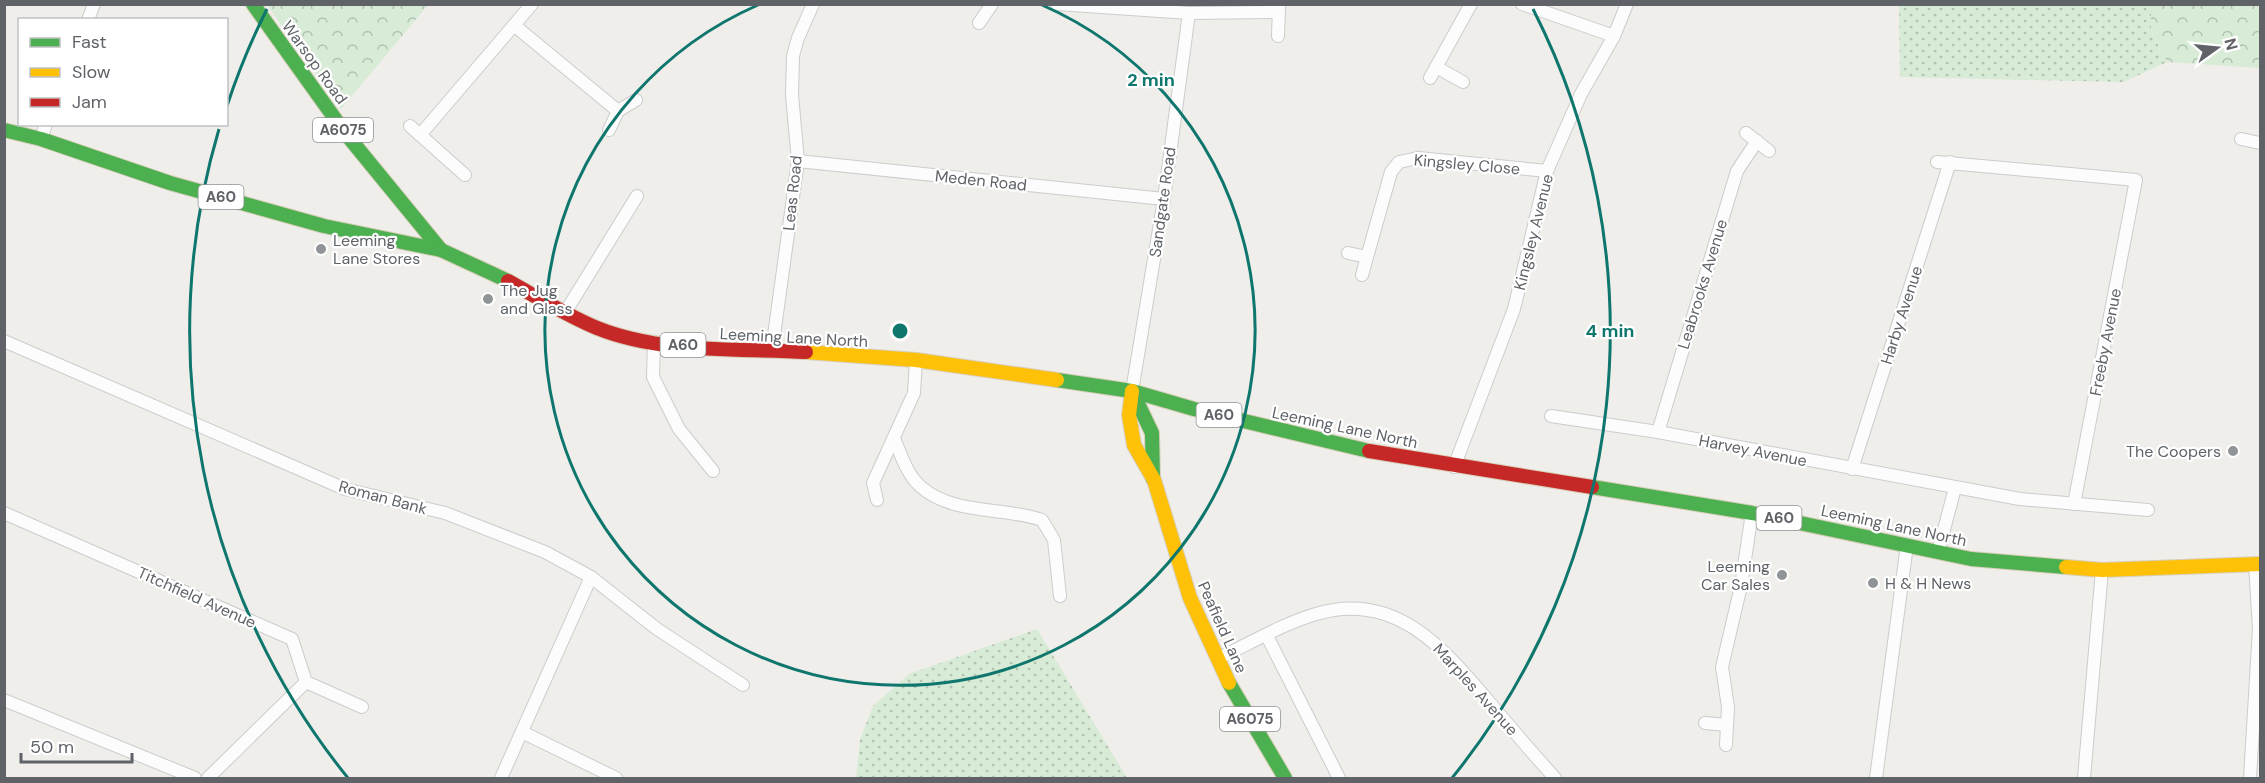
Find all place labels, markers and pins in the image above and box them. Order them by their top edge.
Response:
place label: Leeming Lane Stores [333,230,420,269]
marker: Leeming Lane Stores [314,242,328,256]
place label: The Jug and Glass [500,280,573,319]
marker: The Jug and Glass [481,292,495,306]
centre of rings [890,321,910,341]
place label: The Coopers [2126,441,2221,462]
marker: The Coopers [2226,444,2240,458]
place label: Leeming Car Sales [1701,556,1770,595]
marker: Leeming Car Sales [1775,568,1789,582]
place label: H & H News [1885,573,1971,594]
marker: H & H News [1866,576,1880,590]

